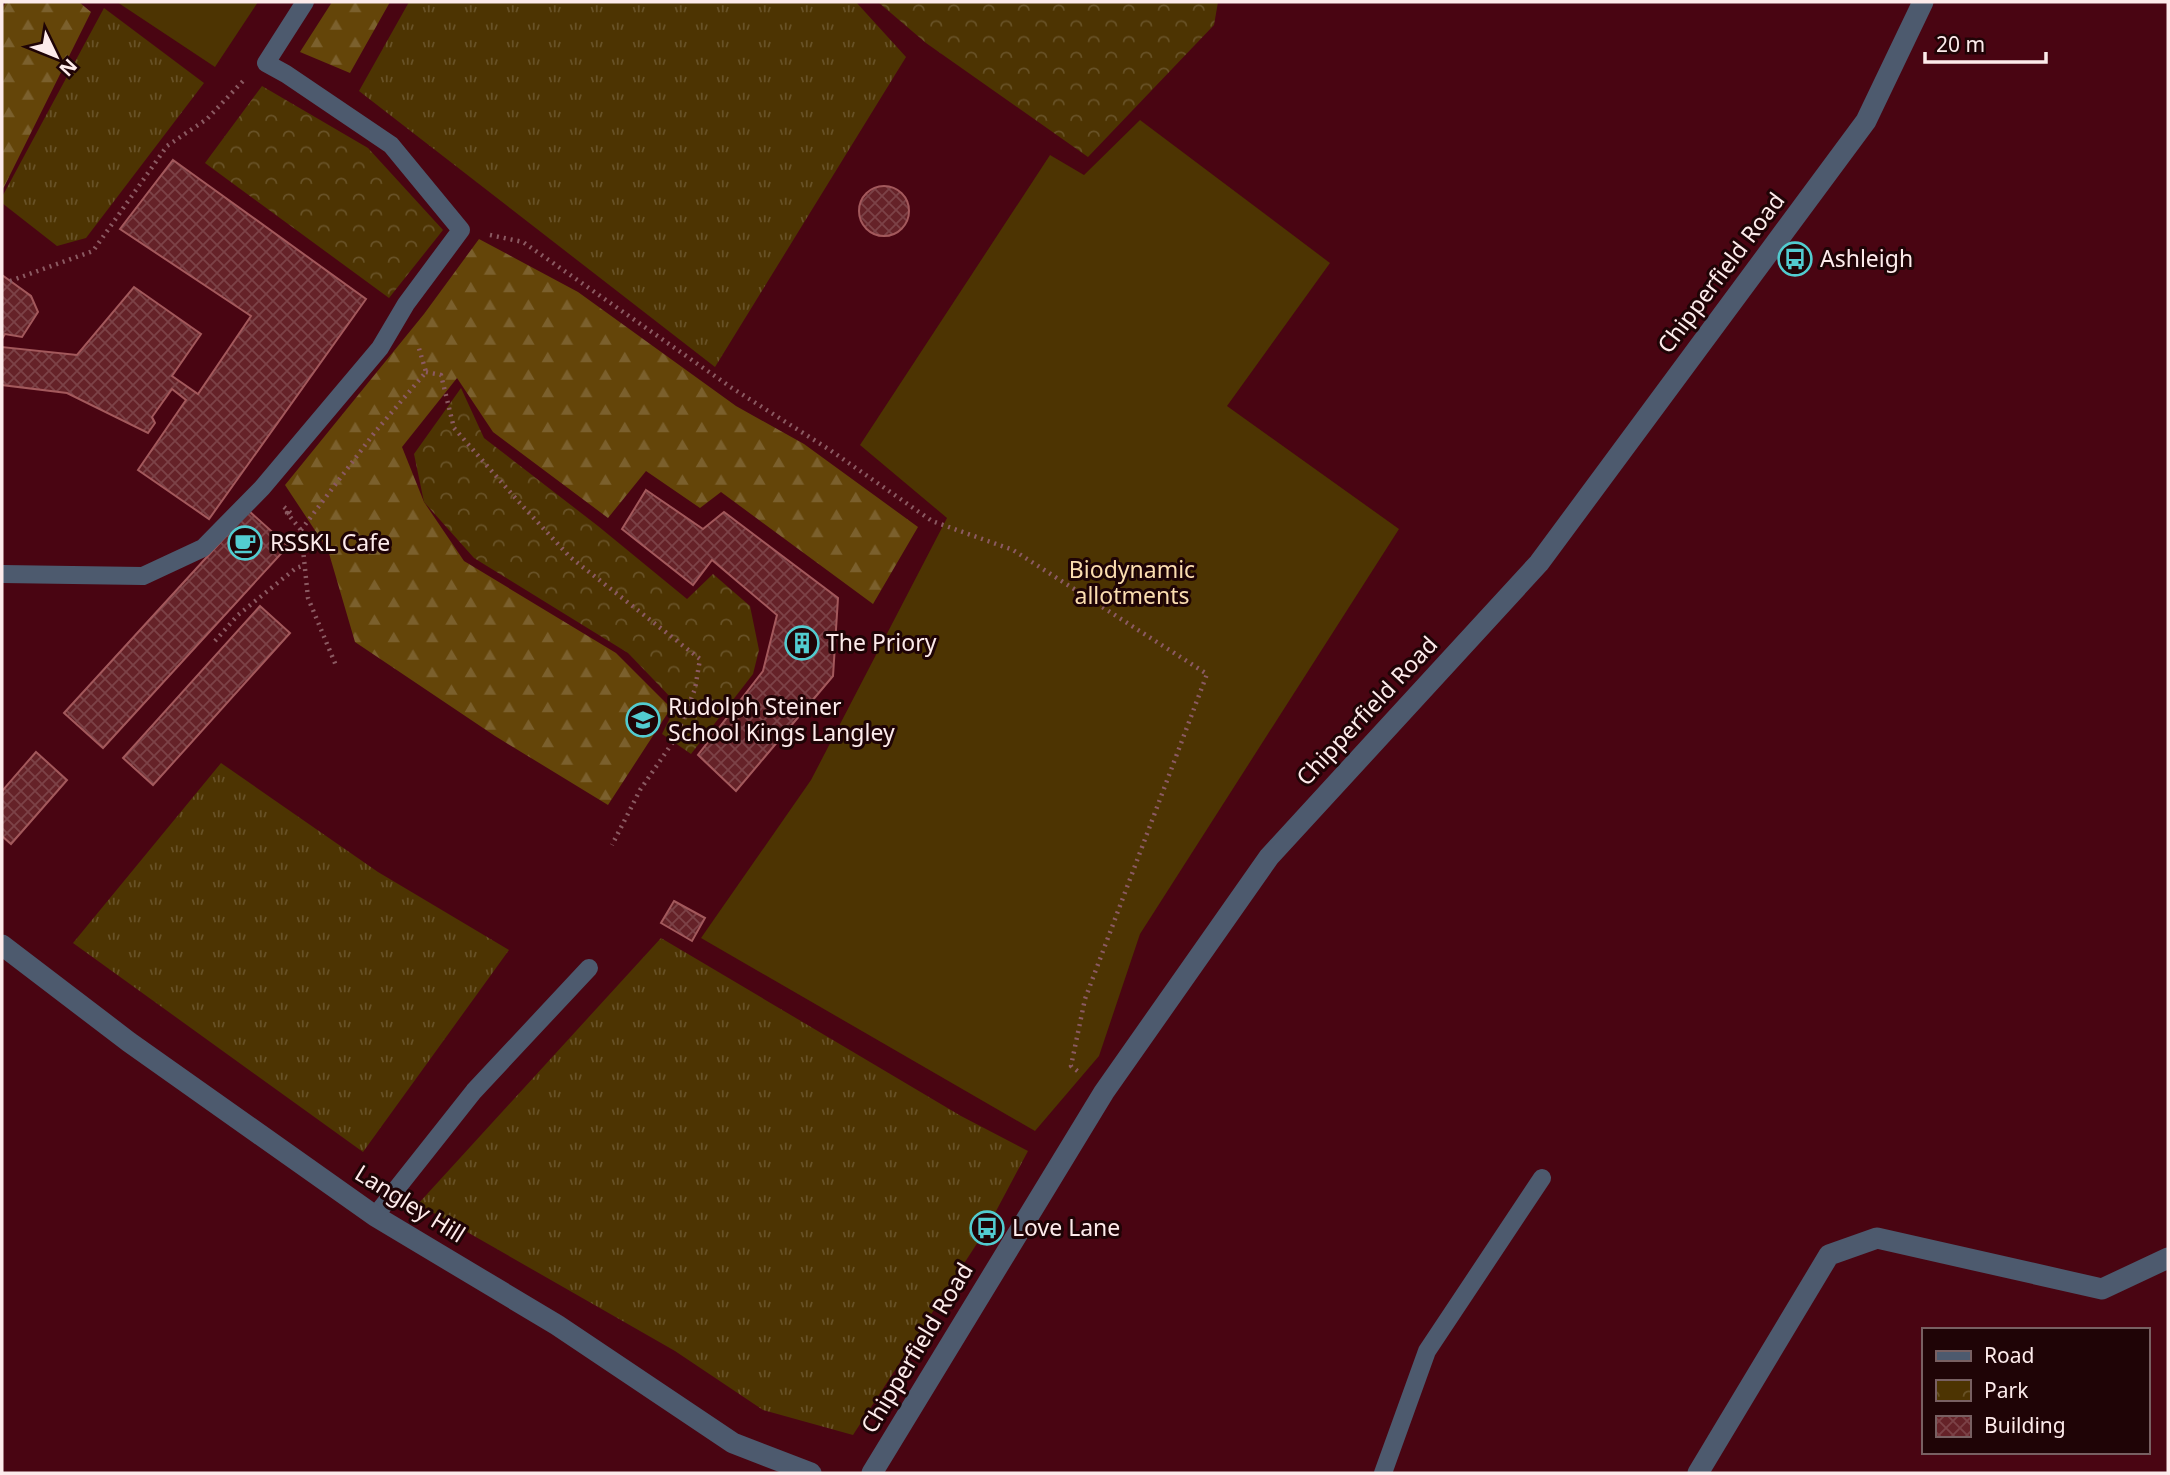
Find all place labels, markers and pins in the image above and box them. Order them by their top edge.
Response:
bus stop icon: Ashleigh [1776,240,1814,278]
place label: Ashleigh [1820,242,1913,274]
cafe icon: RSSKL Cafe [226,524,264,562]
place label: RSSKL Cafe [270,526,390,558]
building icon: The Priory [783,624,821,662]
place label: The Priory [826,626,937,658]
place label: Rudolph Steiner School Kings Langley [668,690,895,748]
school or university icon: Rudolph Steiner School Kings Langley [624,701,662,739]
bus stop icon: Love Lane [968,1209,1006,1247]
place label: Love Lane [1012,1211,1120,1243]

